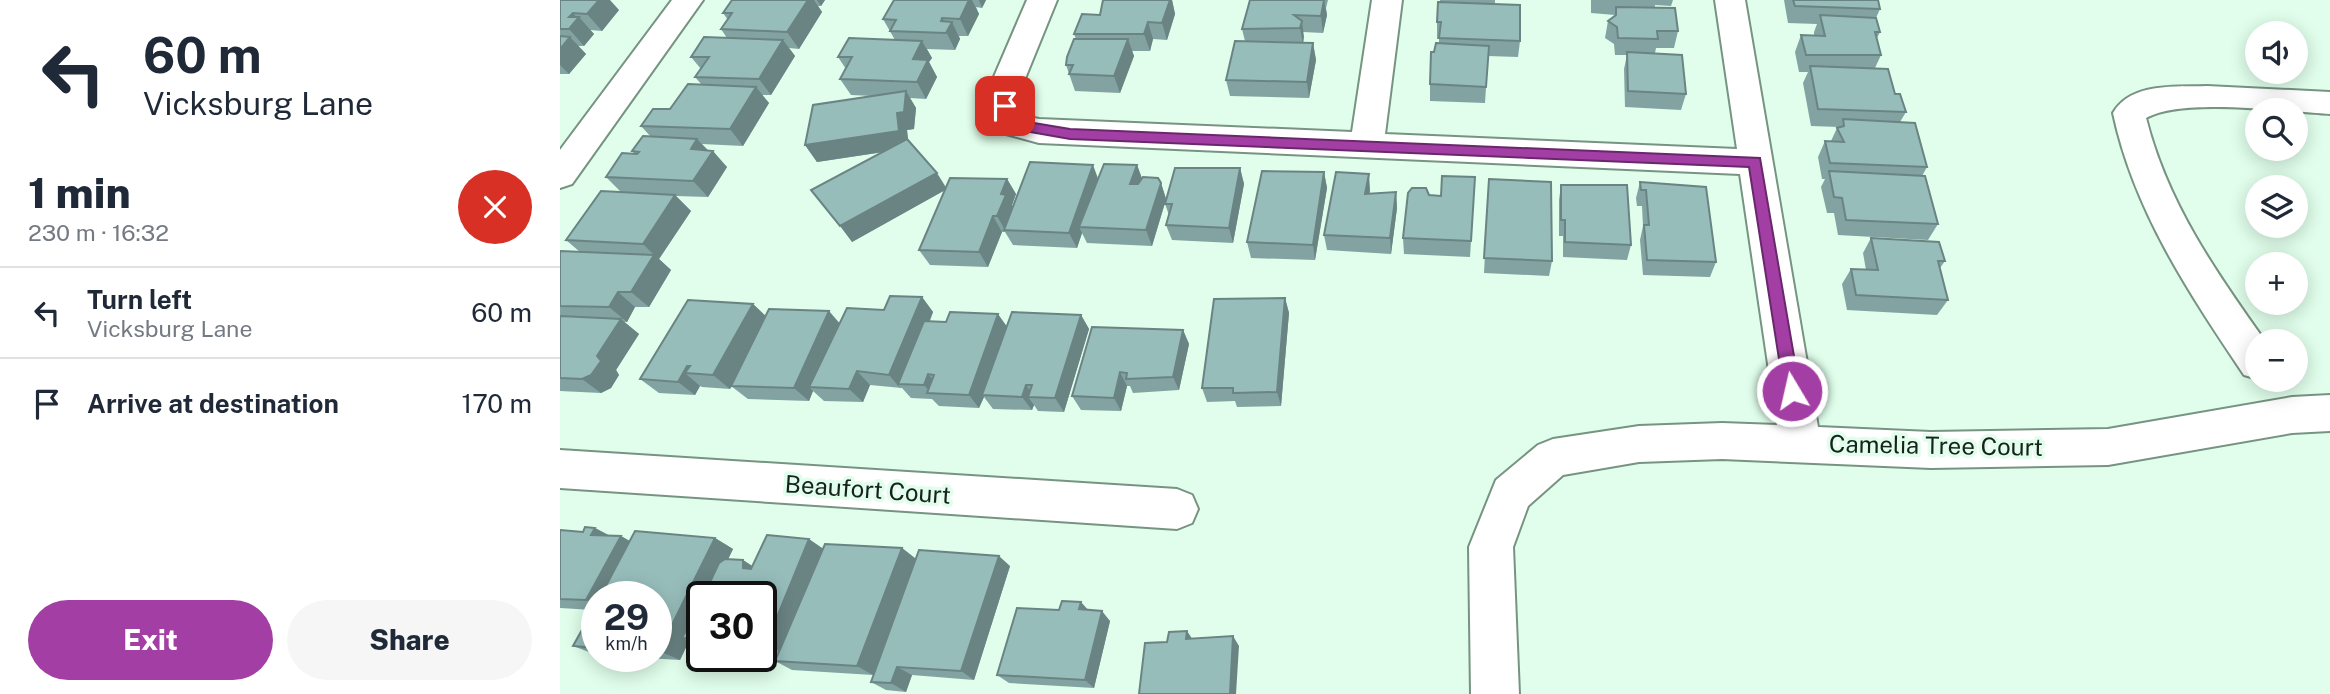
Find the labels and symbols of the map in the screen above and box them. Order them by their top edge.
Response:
pin [975,76,1035,136]
position arrow [1755,354,1829,428]
street label: Camelia Tree Court [1829,429,2043,461]
street label: Beaufort Court [784,469,952,509]
speed limit sign: 30 [686,581,777,672]

